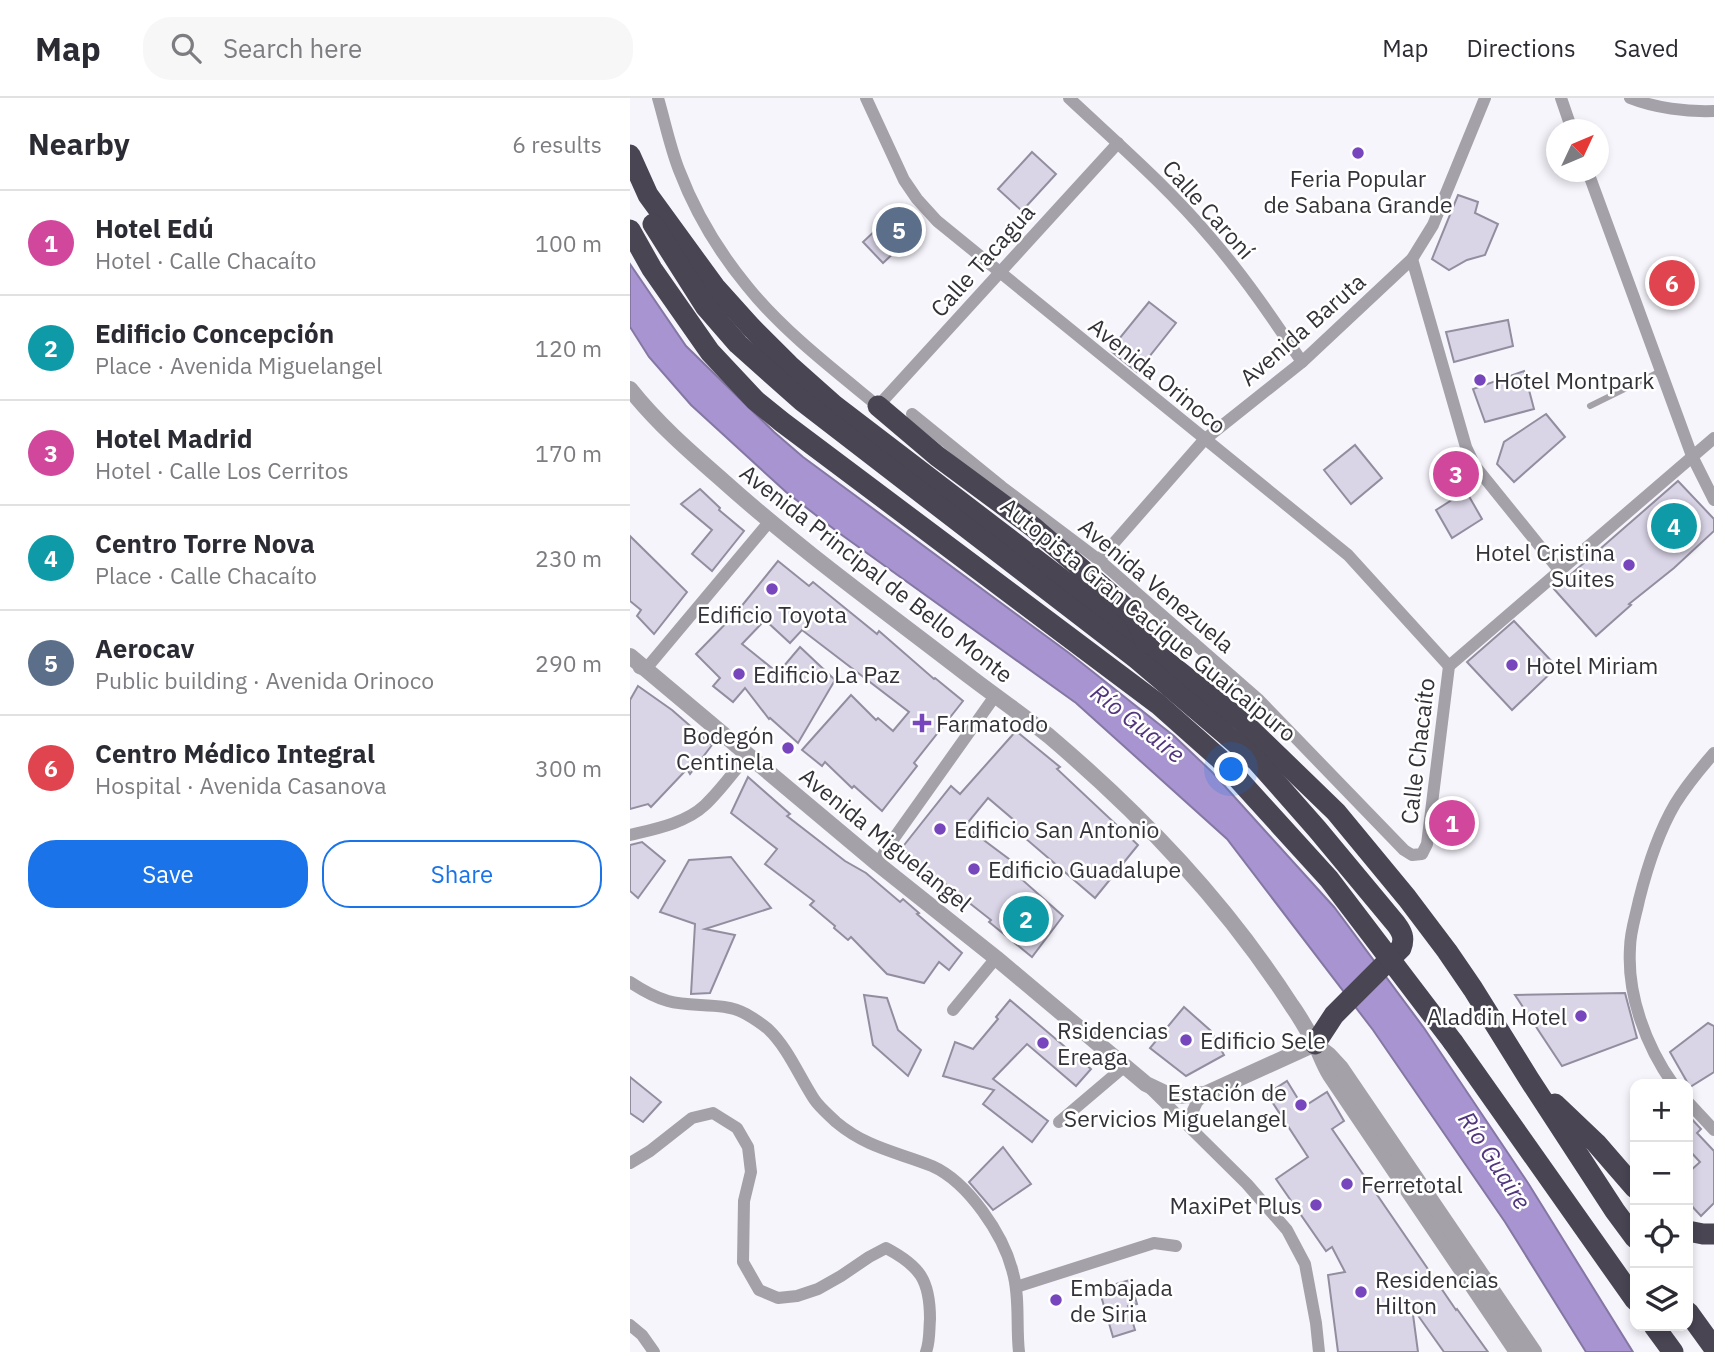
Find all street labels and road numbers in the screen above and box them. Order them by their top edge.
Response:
street label: Calle Caroní [1156,153,1262,265]
street label: Calle Tacagua [923,197,1041,323]
street label: Avenida Baruta [1233,266,1371,392]
street label: Avenida Orinoco [1083,310,1233,440]
street label: Avenida Principal de Bello Monte [734,457,1020,689]
street label: Autopista Gran Cacique Guaicaipuro [995,490,1303,748]
street label: Avenida Venezuela [1073,511,1241,659]
street label: Calle Chacaíto [1393,676,1441,826]
street label: Avenida Miguelangel [794,760,978,918]

